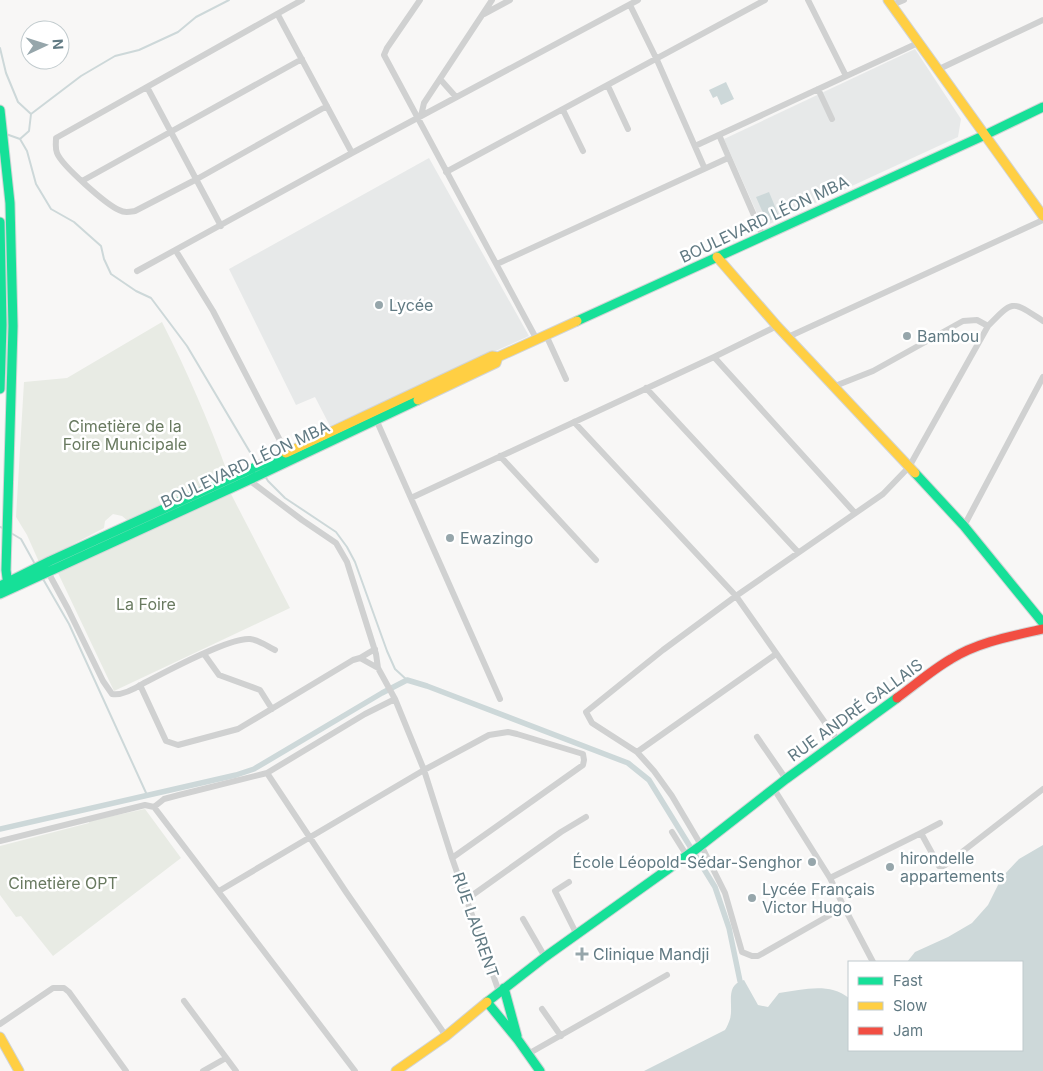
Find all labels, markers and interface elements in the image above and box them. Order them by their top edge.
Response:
north arrow [20,20,70,70]
text: N [50,38,67,50]
street label: BOULEVARD LÉON MBA [676,171,852,267]
place label: Lycée [389,295,433,315]
marker: Lycée [373,299,385,311]
place label: Bambou [917,326,979,346]
marker: Bambou [901,330,913,342]
park label: Cimetière de la Foire Municipale [63,416,187,454]
street label: BOULEVARD LÉON MBA [157,416,333,512]
place label: Ewazingo [460,528,533,548]
marker: Ewazingo [444,532,456,544]
park label: La Foire [116,594,176,614]
street label: RUE ANDRÉ GALLAIS [784,654,926,766]
place label: hirondelle appartements [900,848,1005,886]
place label: École Léopold-Sédar-Senghor [572,852,802,872]
marker: École Léopold-Sédar-Senghor [806,856,818,868]
marker: hirondelle appartements [884,861,896,873]
street label: RUE LAURENT [449,870,503,980]
park label: Cimetière OPT [8,873,118,893]
place label: Lycée Français Victor Hugo [762,879,875,917]
marker: Lycée Français Victor Hugo [746,892,758,904]
place label: Clinique Mandji [593,944,709,964]
marker: Clinique Mandji [575,947,589,961]
legend [848,961,1023,1051]
text: Fast [893,971,923,990]
text: Slow [893,996,927,1015]
text: Jam [893,1021,923,1040]

